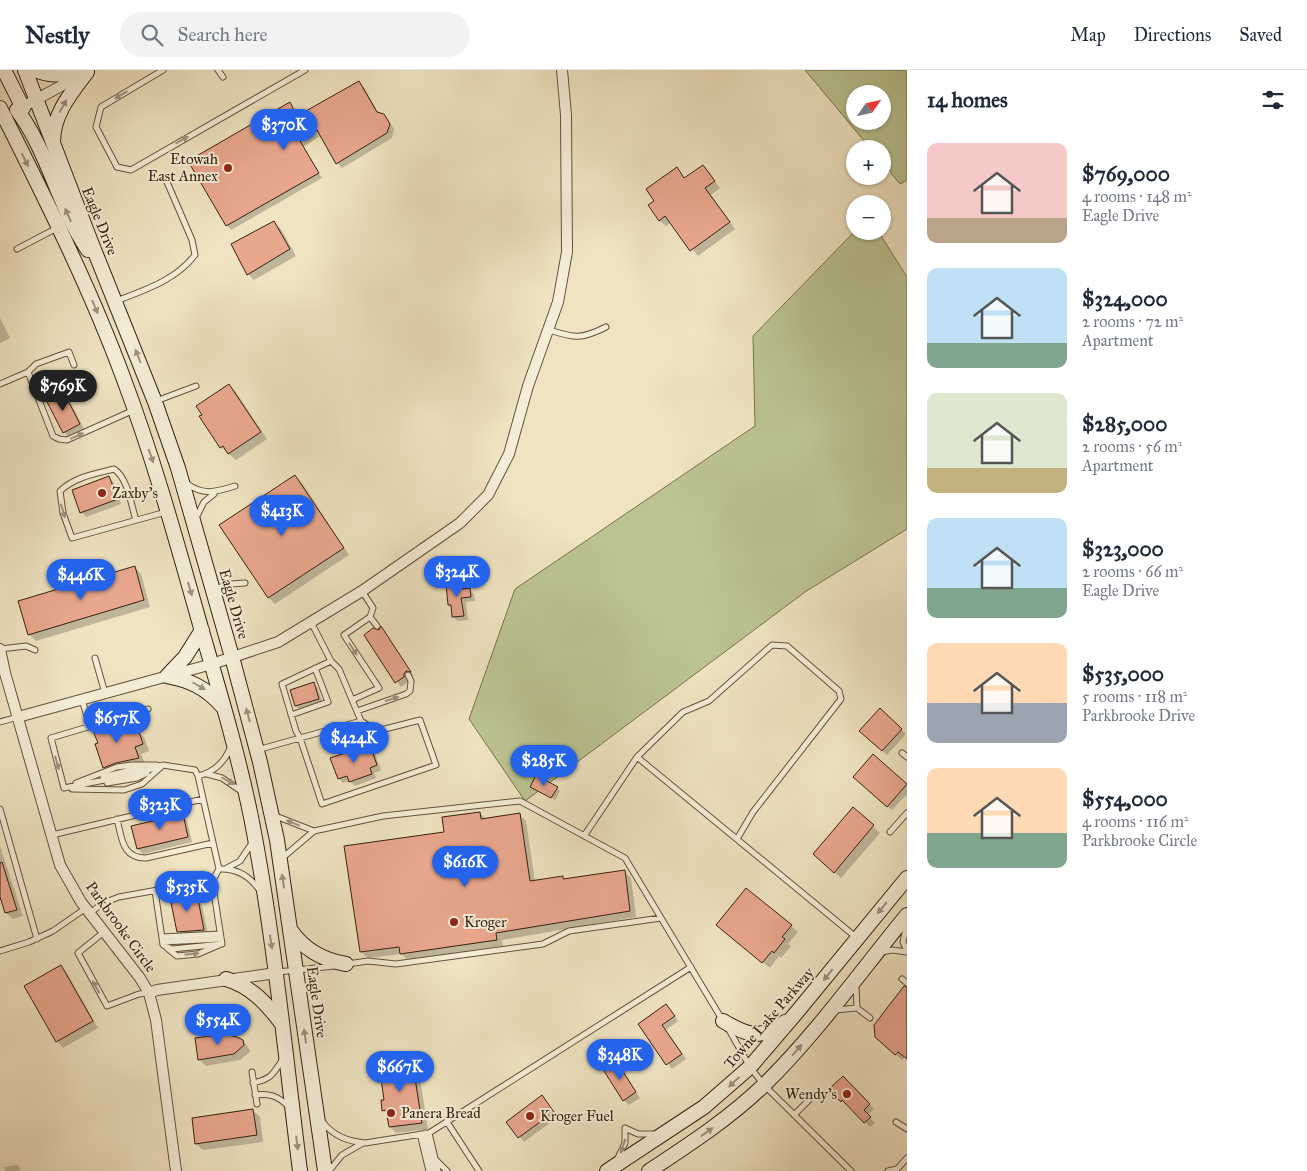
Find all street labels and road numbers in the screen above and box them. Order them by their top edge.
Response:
street label: Eagle Drive [78,184,122,258]
street label: Eagle Drive [215,567,253,641]
street label: Parkbrooke Circle [82,878,160,976]
street label: Towne Lake Parkway [720,963,818,1072]
street label: Eagle Drive [303,965,331,1039]

